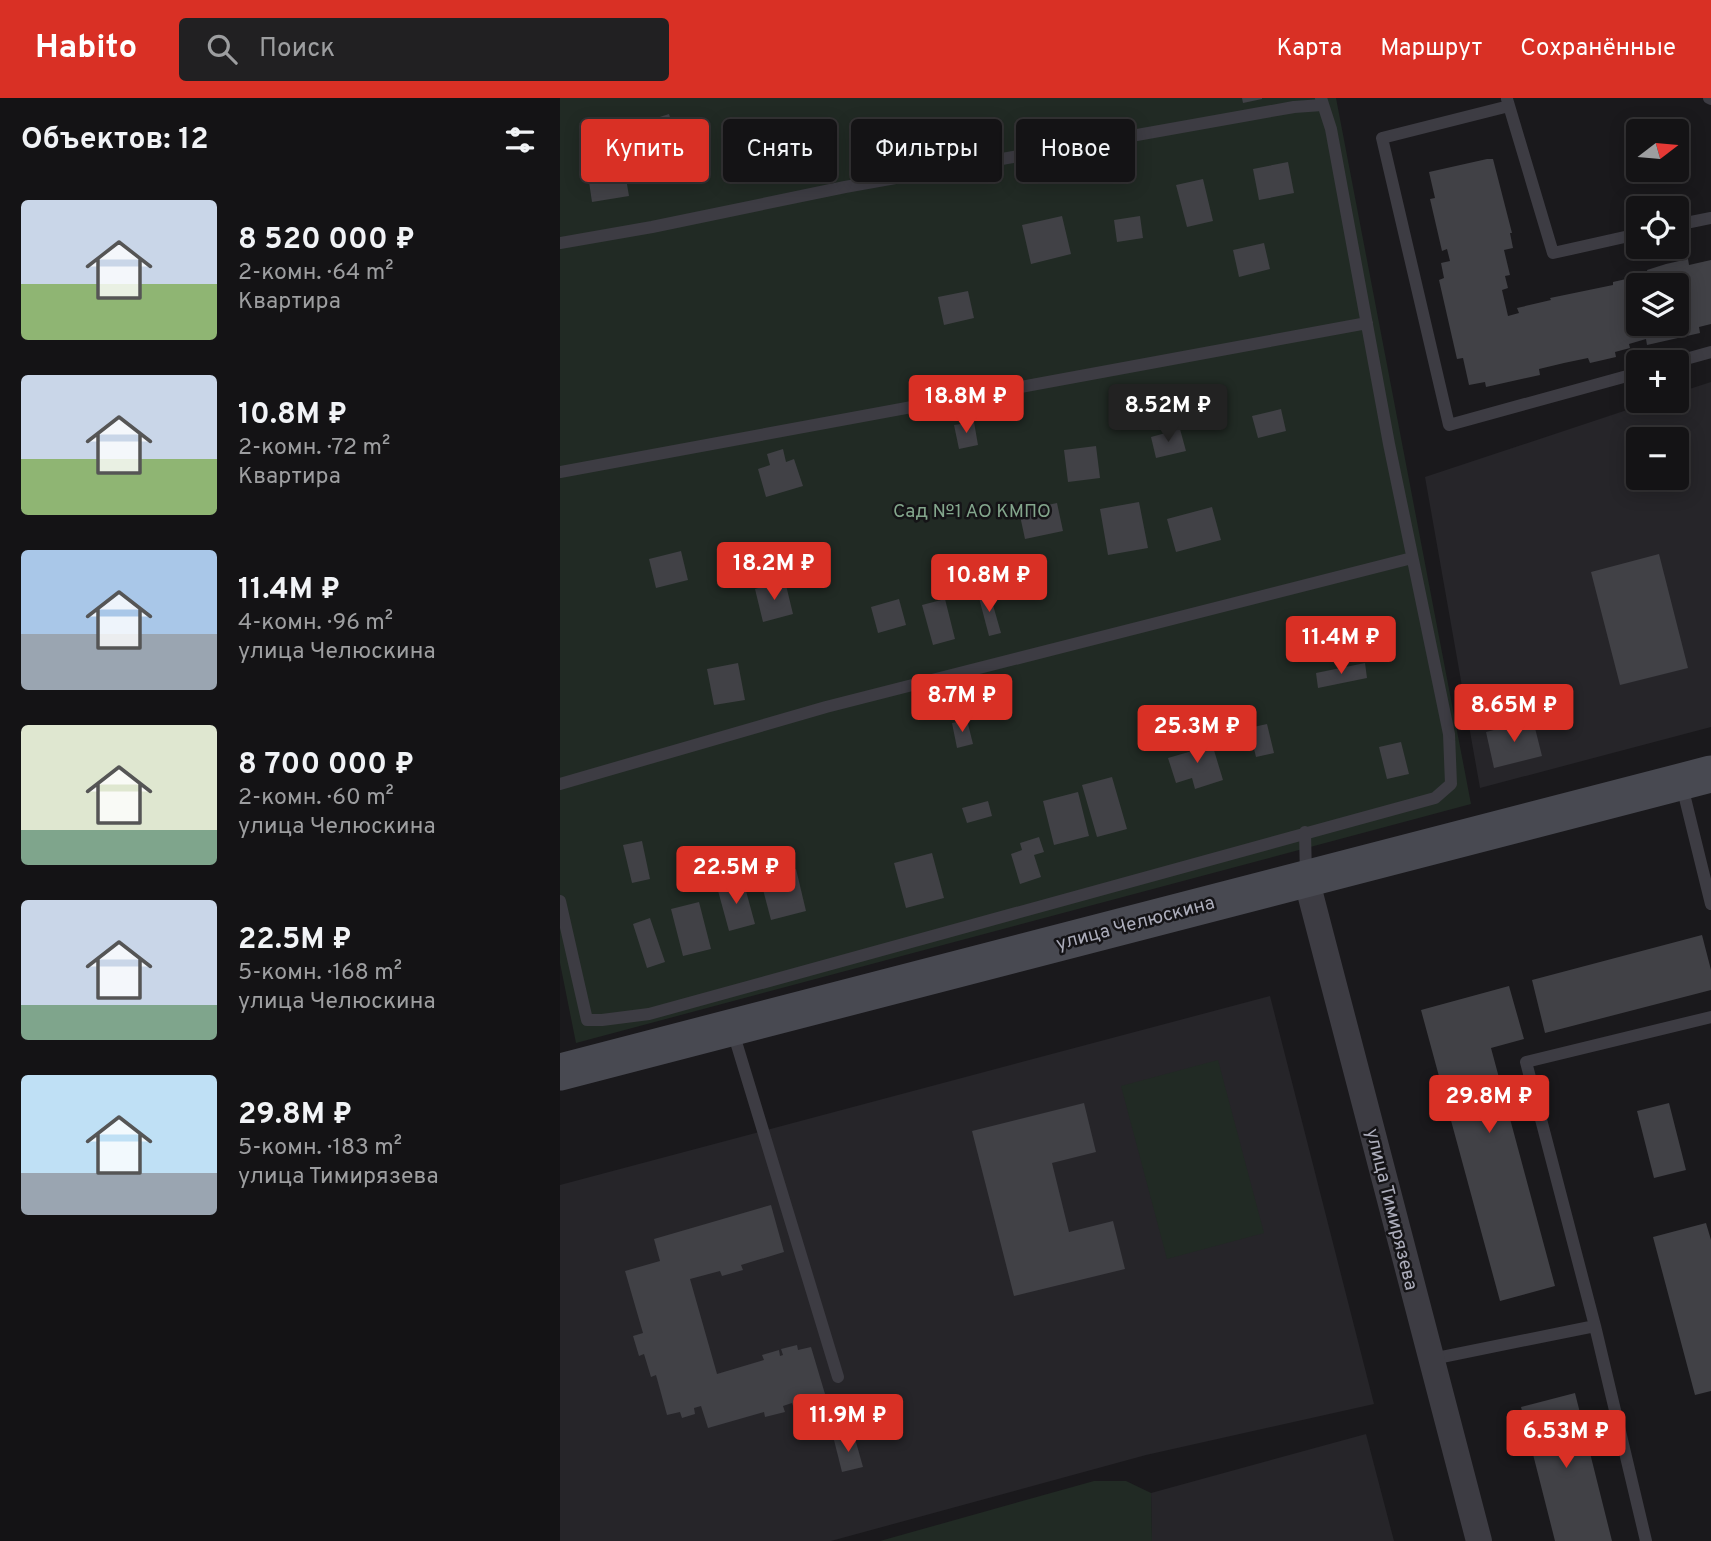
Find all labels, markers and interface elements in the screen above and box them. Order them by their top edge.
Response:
search box [179,18,669,81]
text: Habito [35,28,137,70]
icon: search [203,30,241,68]
text: Поиск [259,33,335,66]
text: Карта [1276,34,1342,64]
text: Маршрут [1380,34,1482,64]
text: Сохранённые [1520,34,1676,64]
chip: Купить [581,119,709,182]
chip: Снять [723,119,837,182]
chip: Фильтры [851,119,1002,182]
chip: Новое [1016,119,1135,182]
north arrow [1626,119,1689,182]
map controls [1626,119,1689,490]
icon: filters [501,121,539,159]
text: Объектов: 12 [21,122,208,159]
button: locate [1626,196,1689,259]
text: 8 520 000 ₽ [238,222,415,259]
icon: home [77,228,161,312]
text: 2-комн. · 64 m² [238,259,393,288]
button: layers [1626,273,1689,336]
text: Квартира [238,288,341,317]
button: + [1626,350,1689,413]
pin: 18.8M ₽ [901,376,1031,435]
text: 18.8M ₽ [925,383,1007,412]
pin: 8.52M ₽ [1103,384,1233,444]
text: 8.52M ₽ [1124,392,1212,421]
text: 10.8M ₽ [238,397,347,434]
icon: home [77,403,161,487]
button: − [1626,427,1689,490]
text: 2-комн. · 72 m² [238,434,390,463]
text: Квартира [238,463,341,492]
park label: Сад №1 АО КМПО [893,500,1051,524]
pin: 18.2M ₽ [709,542,839,602]
text: 18.2M ₽ [733,550,815,579]
pin: 10.8M ₽ [924,554,1054,614]
text: 10.8M ₽ [947,562,1031,591]
text: 11.4M ₽ [238,572,340,609]
icon: home [77,578,161,662]
text: 4-комн. · 96 m² [238,609,393,638]
pin: 11.4M ₽ [1276,616,1406,676]
text: 11.4M ₽ [1302,624,1380,653]
text: улица Челюскина [238,638,436,667]
pin: 8.7M ₽ [905,674,1019,734]
text: 8.7M ₽ [927,682,997,711]
pin: 8.65M ₽ [1449,684,1579,744]
text: 8.65M ₽ [1470,692,1558,721]
pin: 25.3M ₽ [1132,706,1262,765]
text: 25.3M ₽ [1154,713,1240,742]
text: 8 700 000 ₽ [238,747,414,784]
icon: home [77,753,161,837]
text: 2-комн. · 60 m² [238,784,394,813]
text: улица Челюскина [238,813,436,842]
pin: 22.5M ₽ [671,846,801,906]
text: 22.5M ₽ [692,854,780,883]
street label: улица Челюскина [1054,891,1217,957]
text: 22.5M ₽ [238,922,352,959]
icon: home [77,928,161,1012]
text: 5-комн. · 168 m² [238,959,402,988]
text: улица Челюскина [238,988,436,1017]
pin: 29.8M ₽ [1424,1076,1554,1135]
text: 29.8M ₽ [1445,1083,1533,1112]
text: 29.8M ₽ [238,1097,352,1134]
icon: home [77,1103,161,1187]
street label: улица Тимирязева [1359,1126,1423,1293]
text: 5-комн. · 183 m² [238,1134,402,1163]
text: улица Тимирязева [238,1163,439,1192]
pin: 11.9M ₽ [783,1394,913,1454]
text: 11.9M ₽ [809,1402,887,1431]
pin: 6.53M ₽ [1501,1410,1631,1470]
text: 6.53M ₽ [1523,1418,1609,1447]

